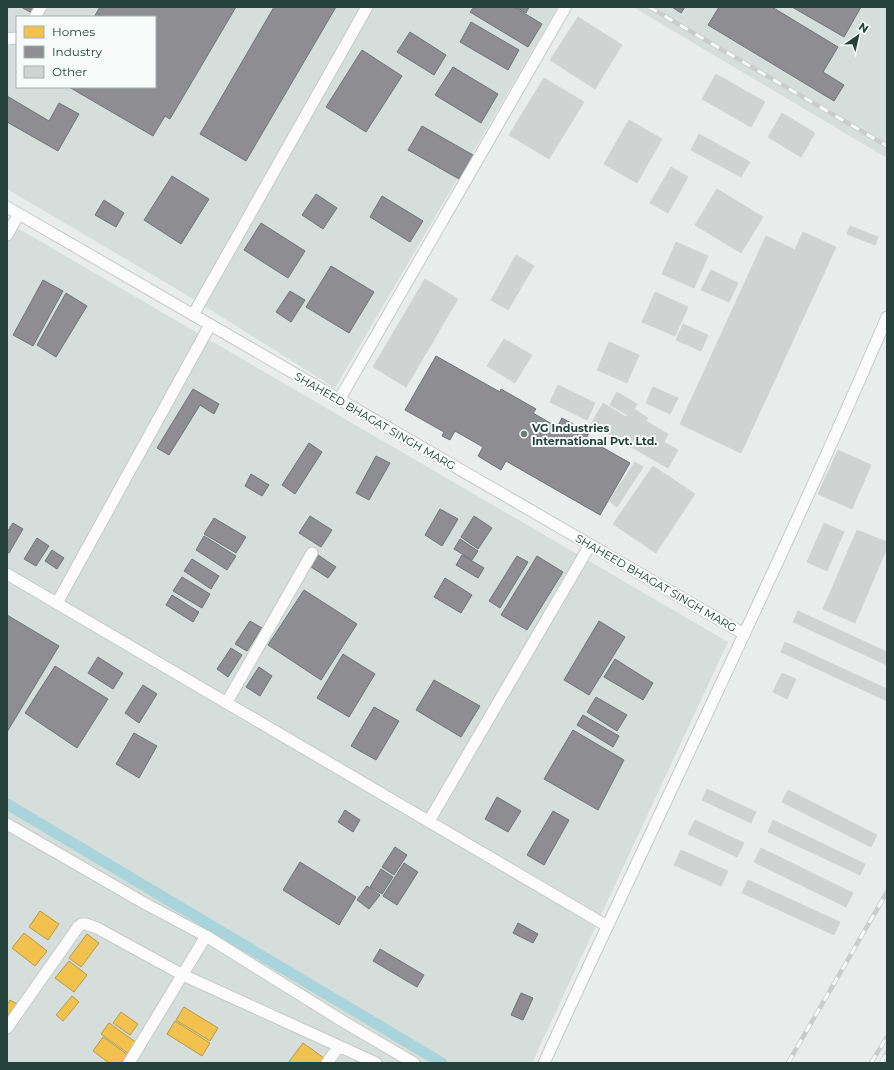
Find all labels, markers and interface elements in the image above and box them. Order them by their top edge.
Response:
legend [16,16,156,88]
north arrow [838,16,878,56]
text: N [856,19,871,36]
text: Homes [52,24,95,39]
text: Industry [52,44,102,59]
text: Other [52,64,87,79]
street label: SHAHEED BHAGAT SINGH MARG [292,369,458,473]
place label: VG Industries International Pvt. Ltd. [531,421,657,448]
marker: VG Industries International Pvt. Ltd. [519,429,529,439]
street label: SHAHEED BHAGAT SINGH MARG [573,531,739,635]

